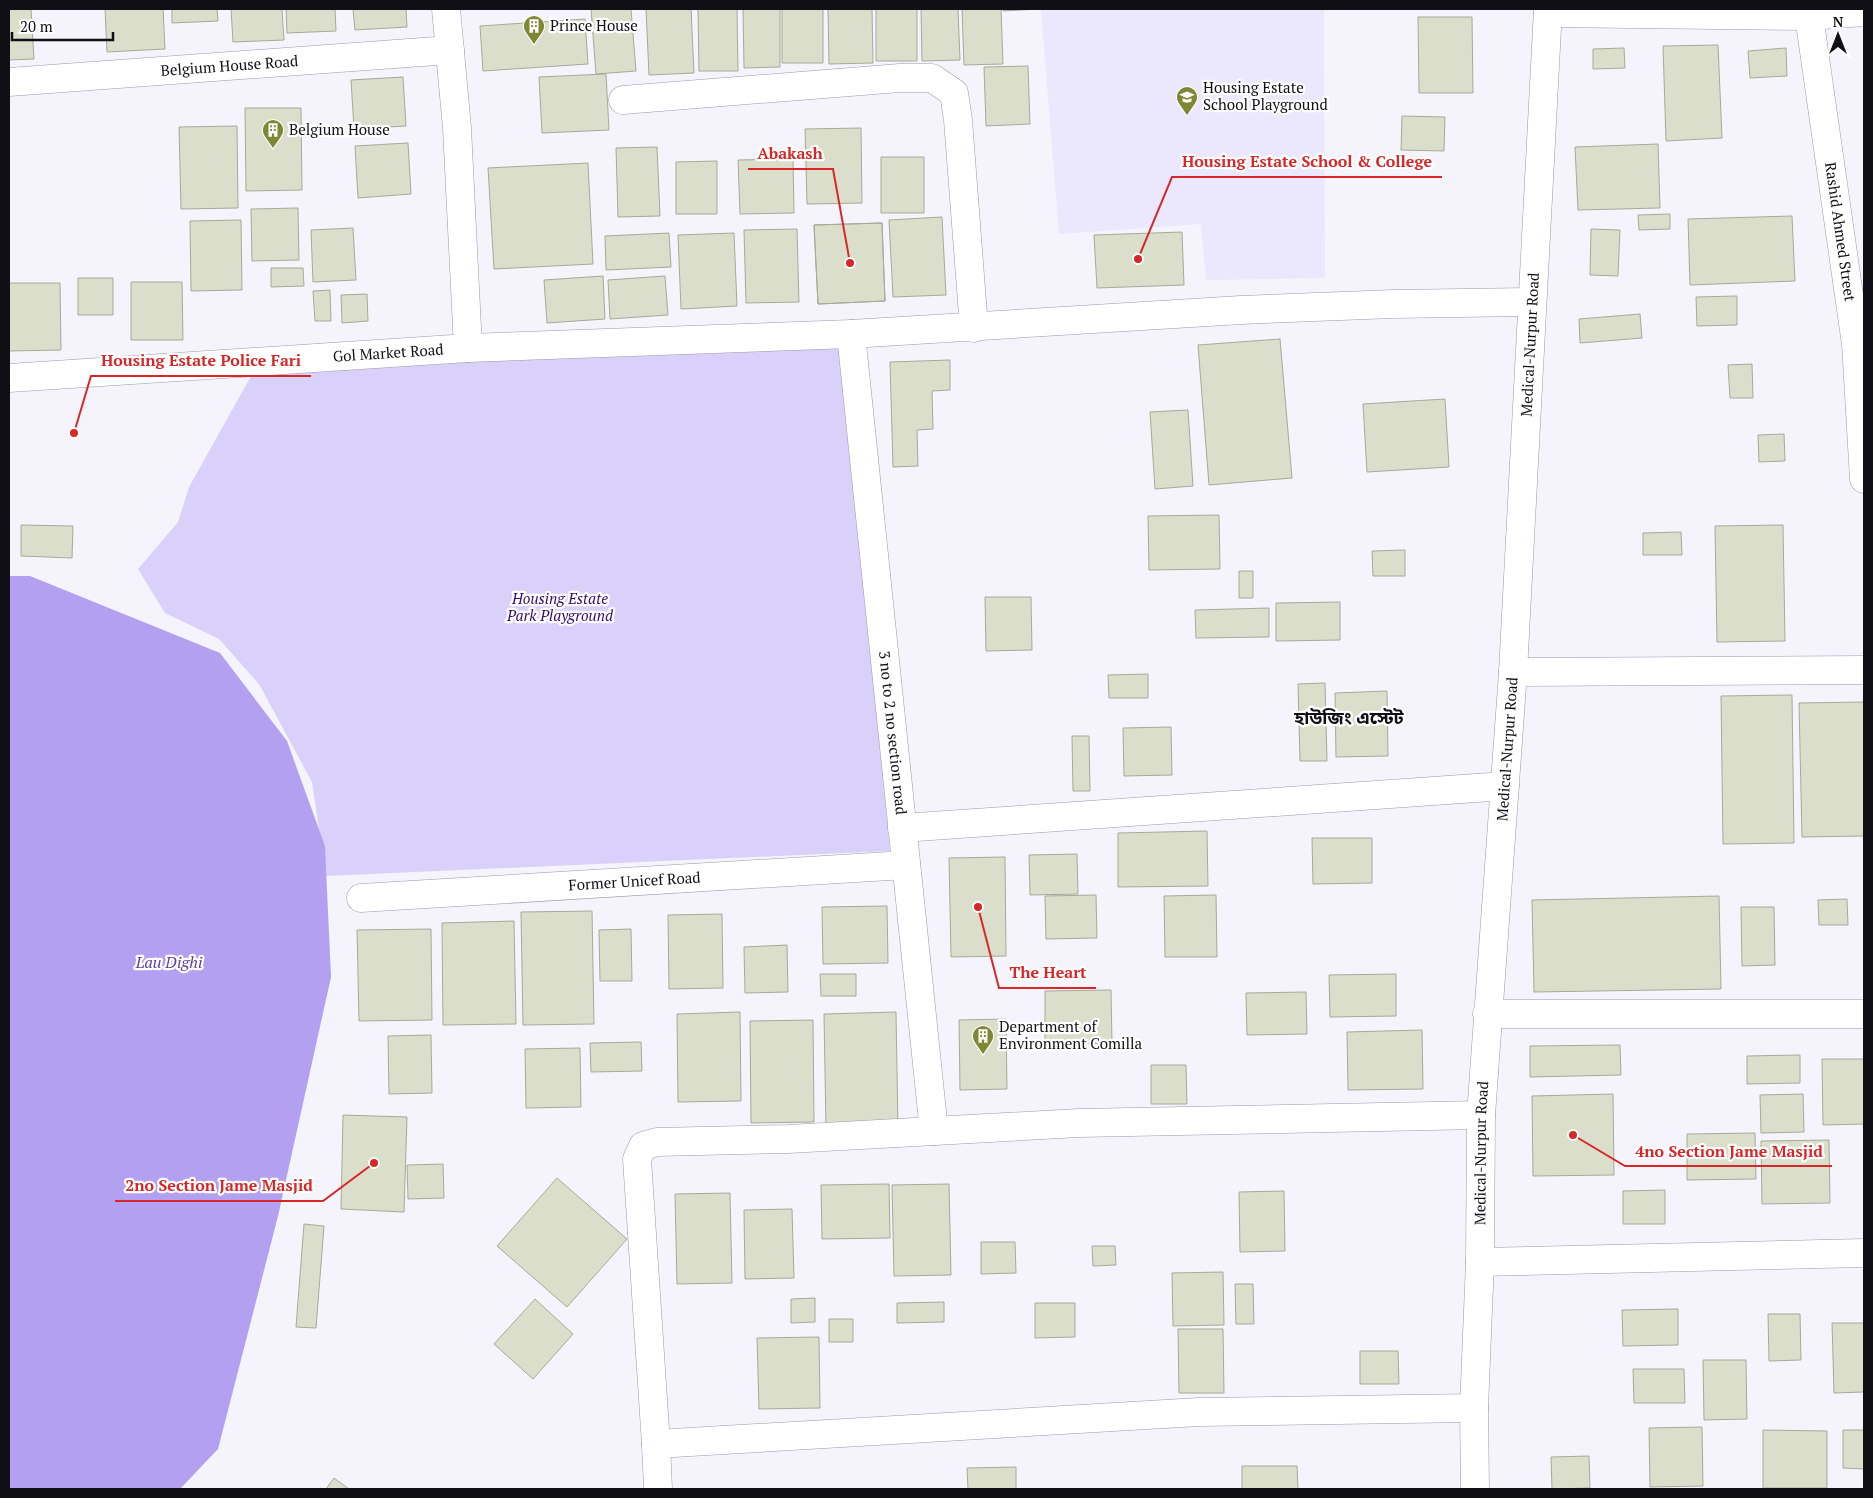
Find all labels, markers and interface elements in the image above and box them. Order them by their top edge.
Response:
scale bar [12,10,114,42]
north arrow [1813,10,1863,60]
text: N [1833,12,1844,31]
building icon: Prince House [522,14,546,45]
place label: Prince House [550,15,638,35]
text: 20 m [20,16,53,36]
street label: Belgium House Road [160,50,299,80]
place label: Housing Estate School Playground [1203,77,1328,114]
school or university icon: Housing Estate School Playground [1175,85,1199,116]
building icon: Belgium House [261,118,285,149]
place label: Belgium House [289,119,390,139]
callout: Abakash [748,138,833,169]
text: Abakash [757,142,824,164]
callout: Housing Estate School & College [1172,146,1442,177]
text: Housing Estate School & College [1182,150,1432,172]
street label: Rashid Ahmed Street [1821,161,1861,303]
street label: Medical-Nurpur Road [1515,272,1543,417]
street label: Gol Market Road [332,339,444,366]
callout: Housing Estate Police Fari [91,345,311,376]
text: Housing Estate Police Fari [101,349,301,371]
park label: Housing Estate Park Playground [506,588,614,625]
street label: 3 no to 2 no section road [875,650,912,816]
street label: Medical-Nurpur Road [1491,676,1522,822]
district label: হাউজিং এস্টেট [1293,705,1405,729]
street label: Former Unicef Road [568,866,701,894]
water label: Lau Dighi [135,951,203,973]
callout: The Heart [999,957,1096,988]
text: The Heart [1010,961,1087,983]
place label: Department of Environment Comilla [999,1016,1142,1053]
building icon: Department of Environment Comilla [971,1024,995,1055]
street label: Medical-Nurpur Road [1469,1080,1492,1225]
callout: 4no Section Jame Masjid [1625,1135,1832,1166]
text: 4no Section Jame Masjid [1635,1140,1823,1162]
callout: 2no Section Jame Masjid [115,1170,323,1201]
text: 2no Section Jame Masjid [125,1174,313,1196]

